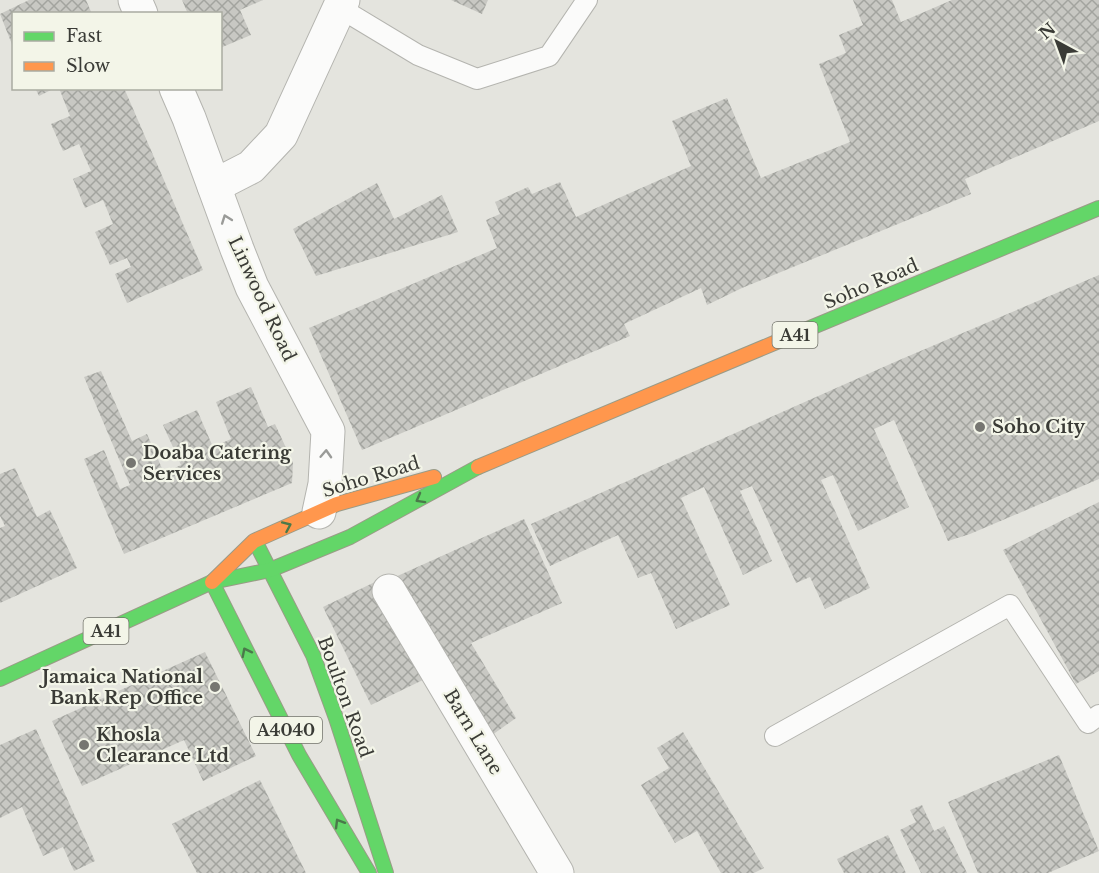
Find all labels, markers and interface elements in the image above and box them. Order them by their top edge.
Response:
legend [12,12,222,90]
north arrow [1027,12,1087,72]
text: N [1035,18,1059,43]
text: Fast [66,25,103,47]
text: Slow [66,55,111,77]
one-way arrow [220,214,233,225]
street label: Linwood Road [223,233,301,365]
street label: Soho Road [820,254,922,314]
road number: A41 [772,322,818,348]
place label: Soho City [992,416,1086,438]
marker: Soho City [973,420,987,434]
place label: Doaba Catering Services [143,442,292,485]
one-way arrow [320,449,333,458]
street label: Soho Road [320,452,422,502]
marker: Doaba Catering Services [124,456,138,470]
one-way arrow [416,492,426,503]
one-way arrow [280,522,291,534]
road number: A41 [84,618,128,644]
street label: Boulton Road [313,633,377,761]
one-way arrow [242,647,253,658]
place label: Jamaica National Bank Rep Office [38,666,204,709]
marker: Jamaica National Bank Rep Office [208,680,222,694]
street label: Barn Lane [439,685,507,779]
road number: A4040 [250,717,322,743]
place label: Khosla Clearance Ltd [96,724,229,767]
marker: Khosla Clearance Ltd [77,738,91,752]
one-way arrow [335,819,347,829]

